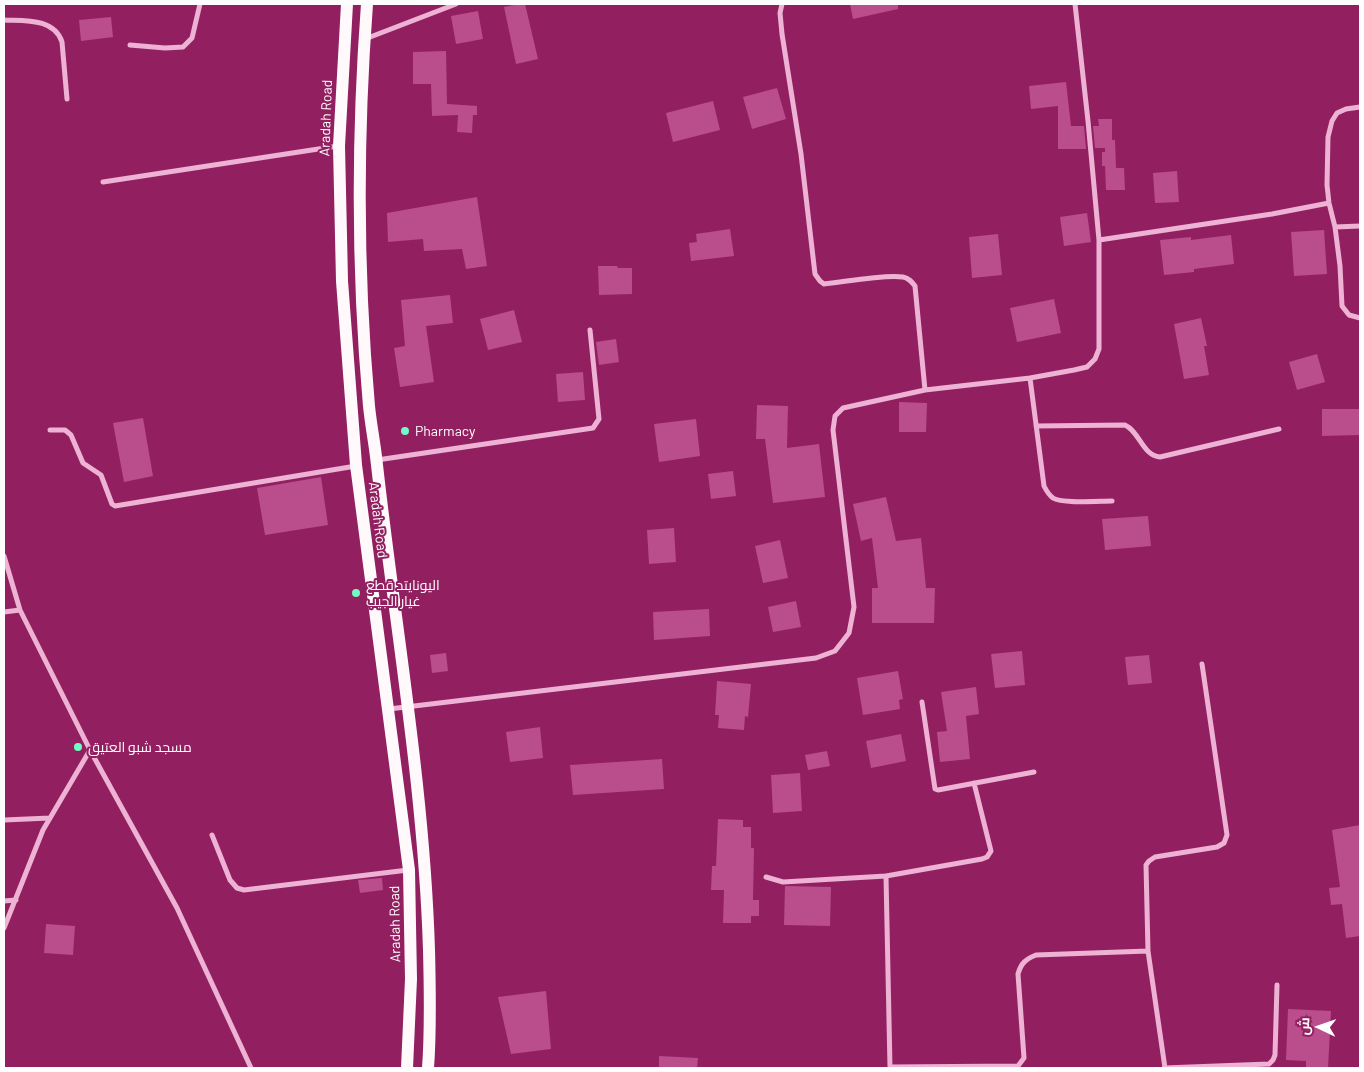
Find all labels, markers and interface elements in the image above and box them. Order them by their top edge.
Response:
street label: Aradah Road [316,79,336,157]
place label: Pharmacy [415,423,475,439]
marker: Pharmacy [399,425,411,437]
street label: Aradah Road [365,481,391,559]
place label: اليونايتد قطع غيار الجيب [366,577,440,610]
marker: اليونايتد قطع غيار الجيب [350,587,362,599]
place label: مسجد شبو العتيق [88,739,192,755]
marker: مسجد شبو العتيق [72,741,84,753]
street label: Aradah Road [386,885,404,963]
north arrow [1294,1002,1344,1052]
text: ش [1295,1017,1312,1036]

